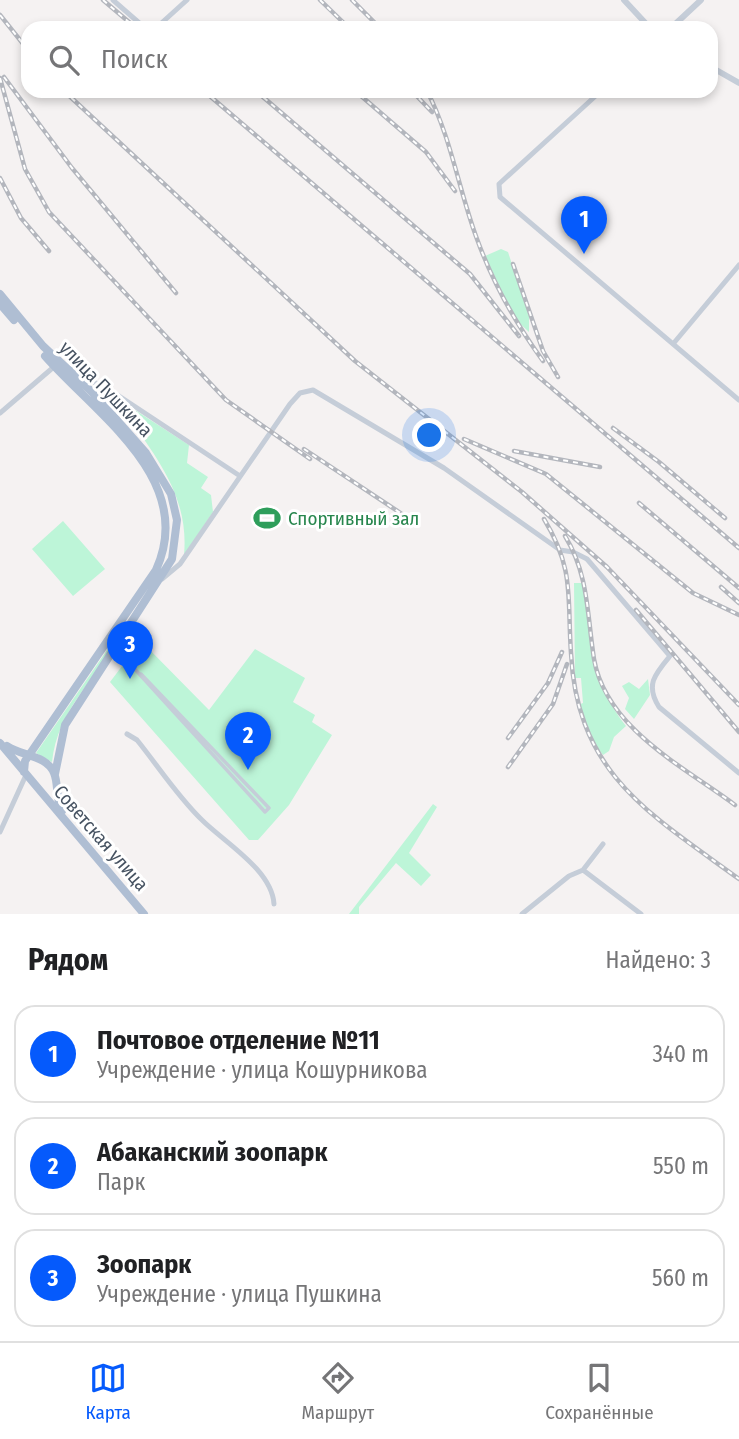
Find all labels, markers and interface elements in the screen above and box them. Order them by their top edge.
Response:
search box [21,21,718,98]
icon: search [45,41,83,79]
text: Поиск [101,44,168,75]
pin: 1 [561,196,607,254]
street label: улица Пушкина [55,336,157,442]
your location [412,418,446,452]
sports icon: Спортивный зал [252,503,282,533]
place label: Спортивный зал [288,507,419,530]
pin: 3 [107,621,153,679]
pin: 2 [225,712,271,770]
street label: Советская улица [49,780,153,896]
text: Рядом [28,942,108,978]
text: Найдено: 3 [606,946,711,974]
text: Почтовое отделение №11 [97,1025,380,1056]
text: 1 [48,1040,58,1068]
text: 340 m [653,1040,709,1068]
text: Учреждение · улица Кошурникова [97,1056,428,1084]
text: Абаканский зоопарк [97,1137,328,1168]
text: 2 [48,1152,58,1180]
text: 550 m [653,1152,709,1180]
text: Парк [97,1168,145,1196]
text: Зоопарк [97,1249,191,1280]
text: 3 [48,1264,58,1292]
text: 560 m [652,1264,709,1292]
text: Учреждение · улица Пушкина [97,1280,382,1308]
tab: Карта [85,1359,131,1424]
tab: Маршрут [302,1359,374,1424]
tab: Сохранённые [545,1359,654,1424]

